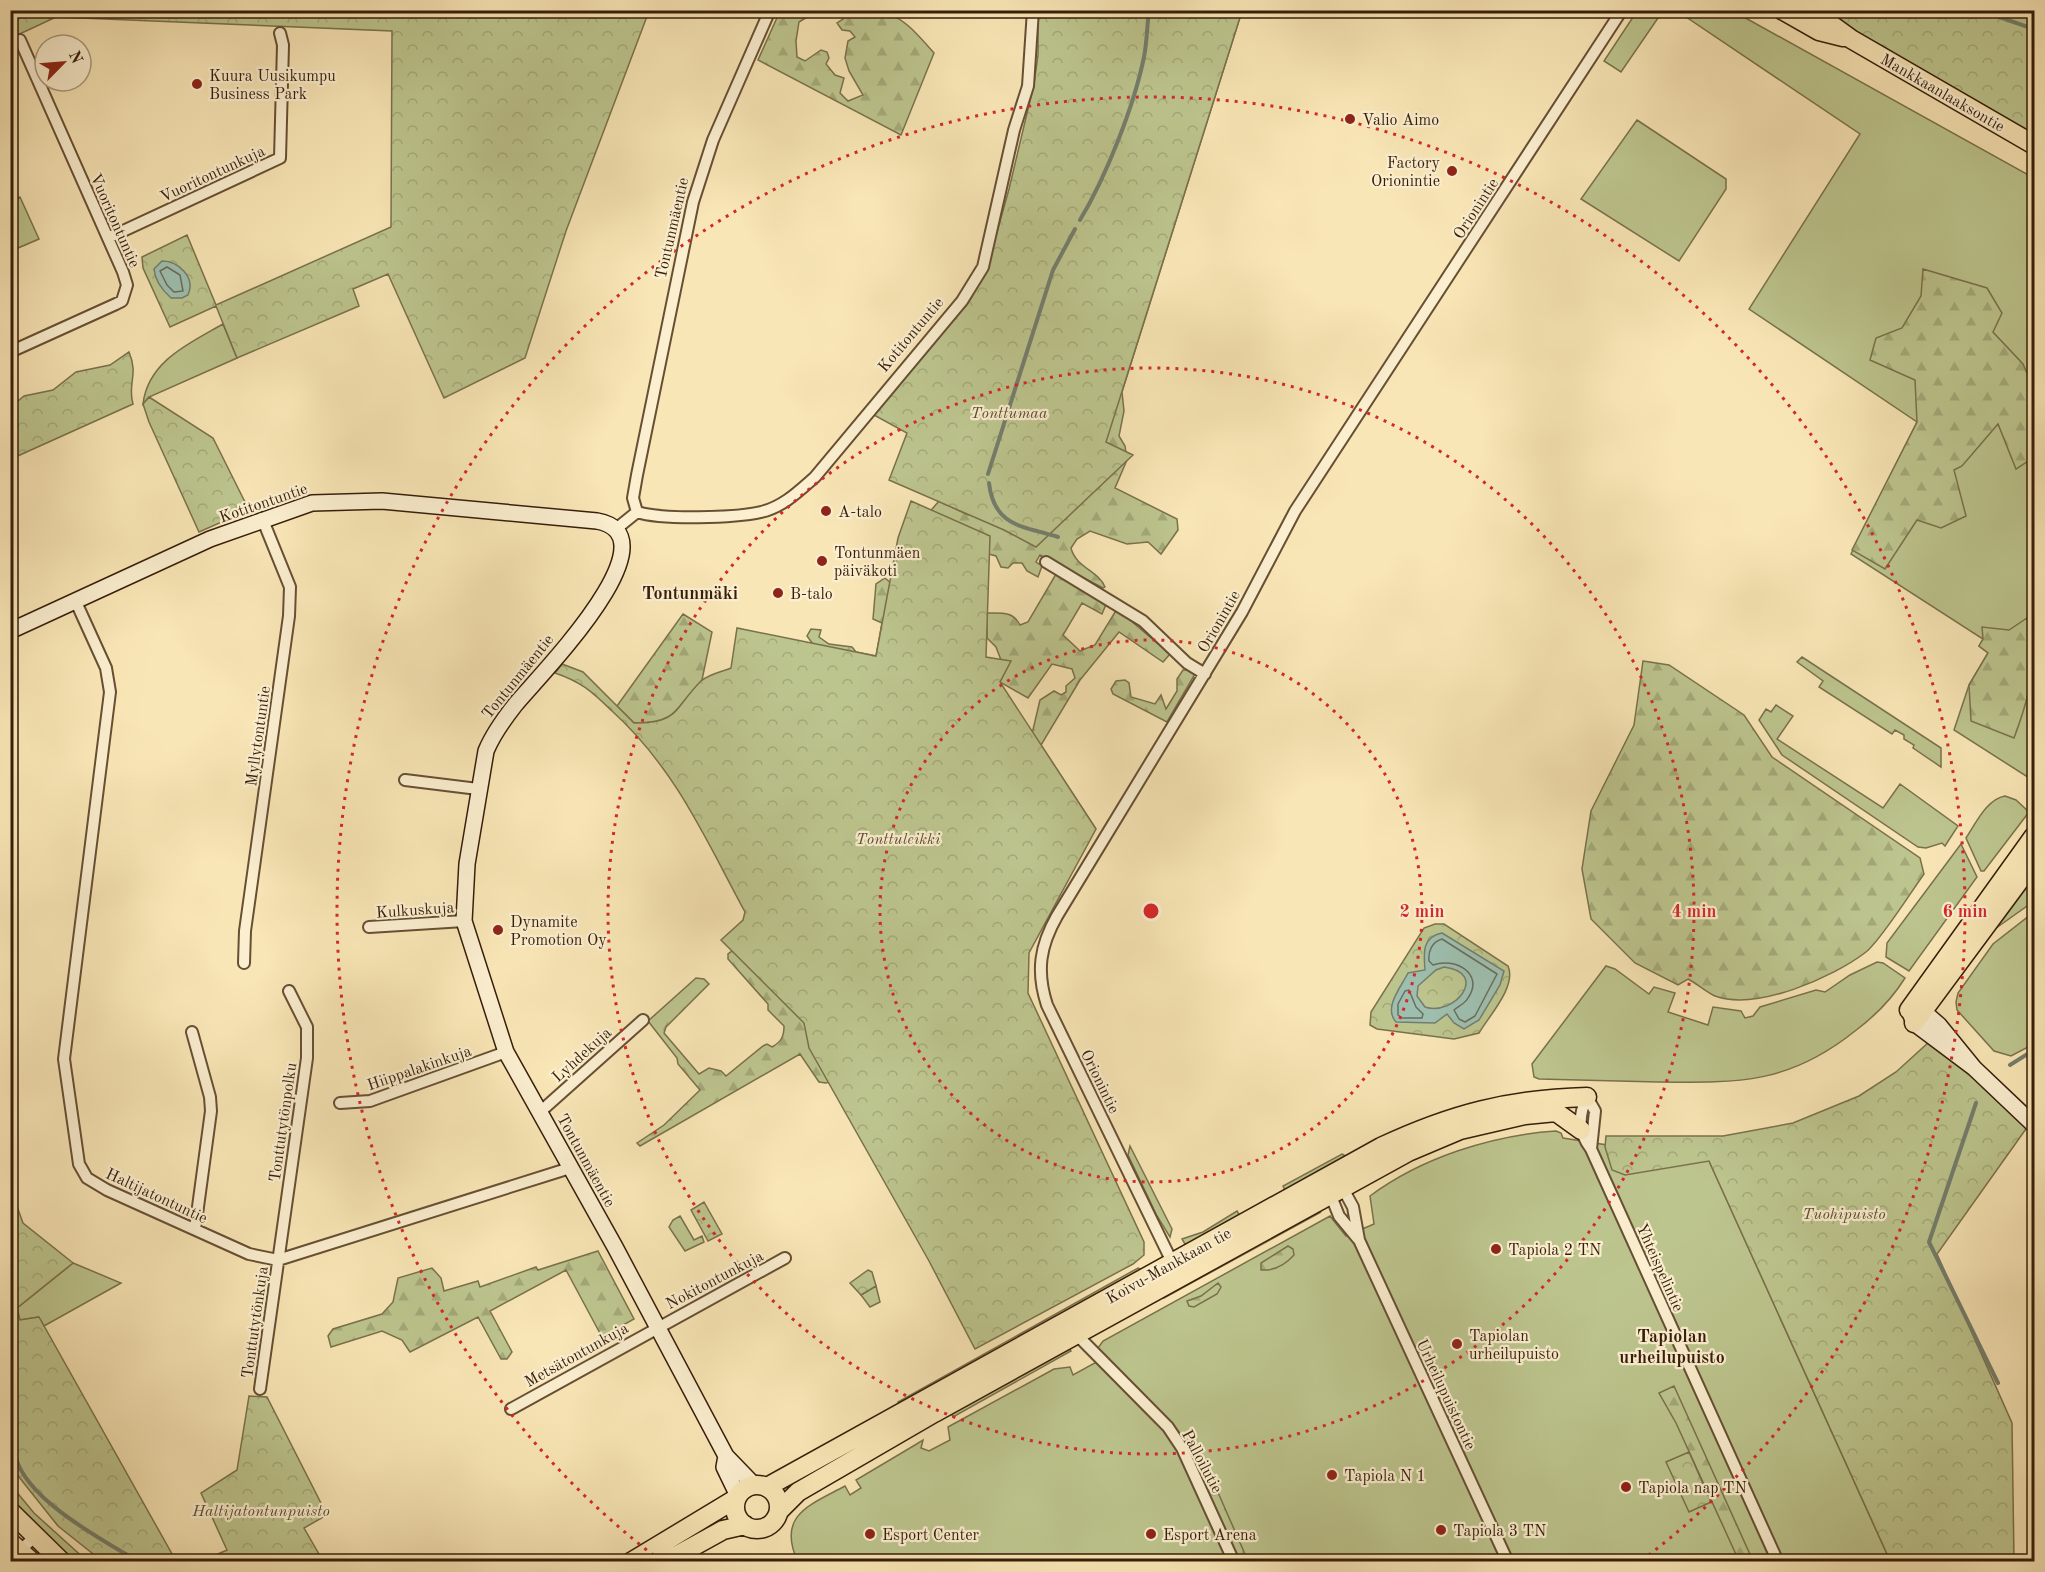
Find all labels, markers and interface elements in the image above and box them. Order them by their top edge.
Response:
north arrow [33,33,93,93]
text: N [65,49,85,67]
street label: Mankkaanlaaksontie [1877,52,2007,136]
place label: Kuura Uusikumpu Business Park [209,69,336,103]
marker: Kuura Uusikumpu Business Park [190,77,204,91]
marker: Valio Aimo [1343,112,1357,126]
place label: Valio Aimo [1362,113,1439,129]
street label: Vuoritontunkuja [158,143,268,206]
place label: Factory Orionintie [1371,156,1441,190]
marker: Factory Orionintie [1445,164,1459,178]
street label: Vuoritontuntie [86,171,142,270]
street label: Tontunmäentie [654,176,692,281]
street label: Orionintie [1451,176,1502,242]
street label: Kotitontuntie [876,295,947,376]
park label: Tonttumaa [970,406,1048,422]
street label: Kotitontuntie [217,481,310,526]
marker: A-talo [819,504,833,518]
place label: A-talo [838,505,882,521]
place label: Tontunmäen päiväkoti [834,546,921,580]
marker: Tontunmäen päiväkoti [815,554,829,568]
district label: Tontunmäki [642,585,738,603]
marker: B-talo [771,586,785,600]
place label: B-talo [790,587,833,603]
street label: Orionintie [1196,588,1244,656]
street label: Tontunmäentie [480,632,557,723]
street label: Myllytontuntie [244,685,274,788]
park label: Tonttuleikki [856,832,941,848]
street label: Kulkuskuja [375,900,455,922]
centre of rings [1141,901,1161,921]
text: 2 min [1399,903,1445,921]
text: 4 min [1671,903,1717,921]
text: 6 min [1942,903,1988,921]
place label: Dynamite Promotion Oy [510,915,607,949]
marker: Dynamite Promotion Oy [491,923,505,937]
street label: Lyhdekuja [550,1025,615,1086]
street label: Hiippalakinkuja [365,1044,474,1094]
street label: Orionintie [1077,1047,1121,1116]
street label: Tonttutytönpolku [268,1061,300,1183]
street label: Tontunmäentie [553,1112,617,1210]
street label: Haltijatontuntie [103,1166,209,1227]
park label: Tuohipuisto [1802,1207,1886,1223]
street label: Yhteispelintie [1633,1221,1686,1314]
street label: Koivu-Mankkaan tie [1104,1226,1234,1308]
marker: Tapiola 2 TN [1489,1242,1503,1256]
place label: Tapiola 2 TN [1508,1243,1601,1259]
street label: Nokitontunkuja [664,1248,766,1313]
street label: Tonttutytönkuja [240,1265,272,1379]
street label: Metsätontunkuja [522,1321,632,1391]
district label: Tapiolan urheilupuisto [1619,1328,1725,1367]
place label: Tapiolan urheilupuisto [1469,1329,1559,1363]
street label: Urheilupuistontie [1413,1337,1478,1453]
marker: Tapiolan urheilupuisto [1450,1337,1464,1351]
street label: Palloilutie [1178,1428,1225,1496]
marker: Tapiola N 1 [1325,1468,1339,1482]
place label: Tapiola N 1 [1344,1469,1426,1485]
marker: Tapiola nap TN [1619,1480,1633,1494]
place label: Tapiola nap TN [1638,1481,1747,1497]
park label: Haltijatontunpuisto [191,1504,330,1520]
marker: Tapiola 3 TN [1434,1523,1448,1537]
place label: Tapiola 3 TN [1453,1524,1546,1540]
marker: Esport Center [863,1527,877,1541]
marker: Esport Arena [1144,1527,1158,1541]
place label: Esport Center [882,1528,980,1544]
place label: Esport Arena [1163,1528,1257,1544]

